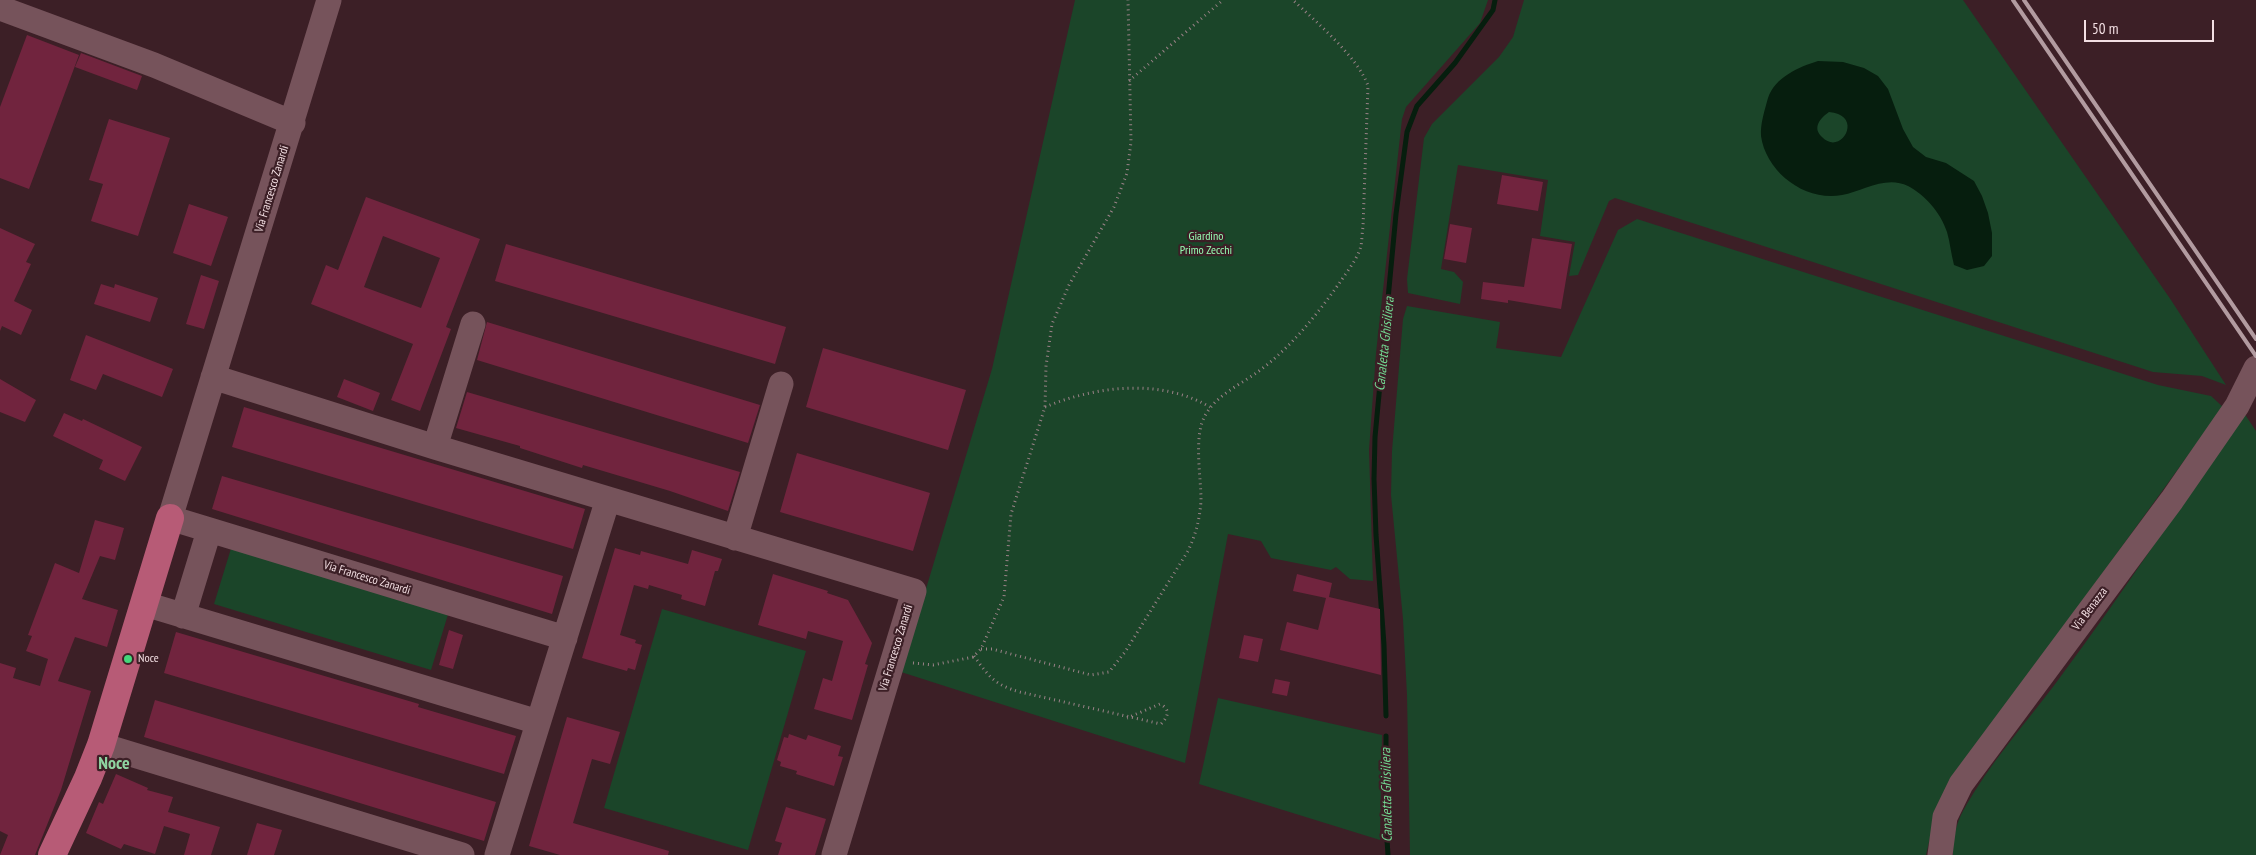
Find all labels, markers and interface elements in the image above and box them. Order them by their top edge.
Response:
scale bar [2086,10,2216,42]
text: 50 m [2092,19,2118,38]
street label: Via Francesco Zanardi [252,144,292,234]
park label: Giardino Primo Zecchi [1180,230,1232,258]
water label: Canaletta Ghisiliera [1372,296,1398,392]
street label: Via Francesco Zanardi [322,558,412,598]
street label: Via Benazza [2069,585,2111,633]
street label: Via Francesco Zanardi [876,603,916,693]
place label: Noce [138,652,159,666]
marker: Noce [122,653,134,665]
water label: Canaletta Ghisiliera [1378,748,1396,842]
district label: Noce [98,753,130,775]

